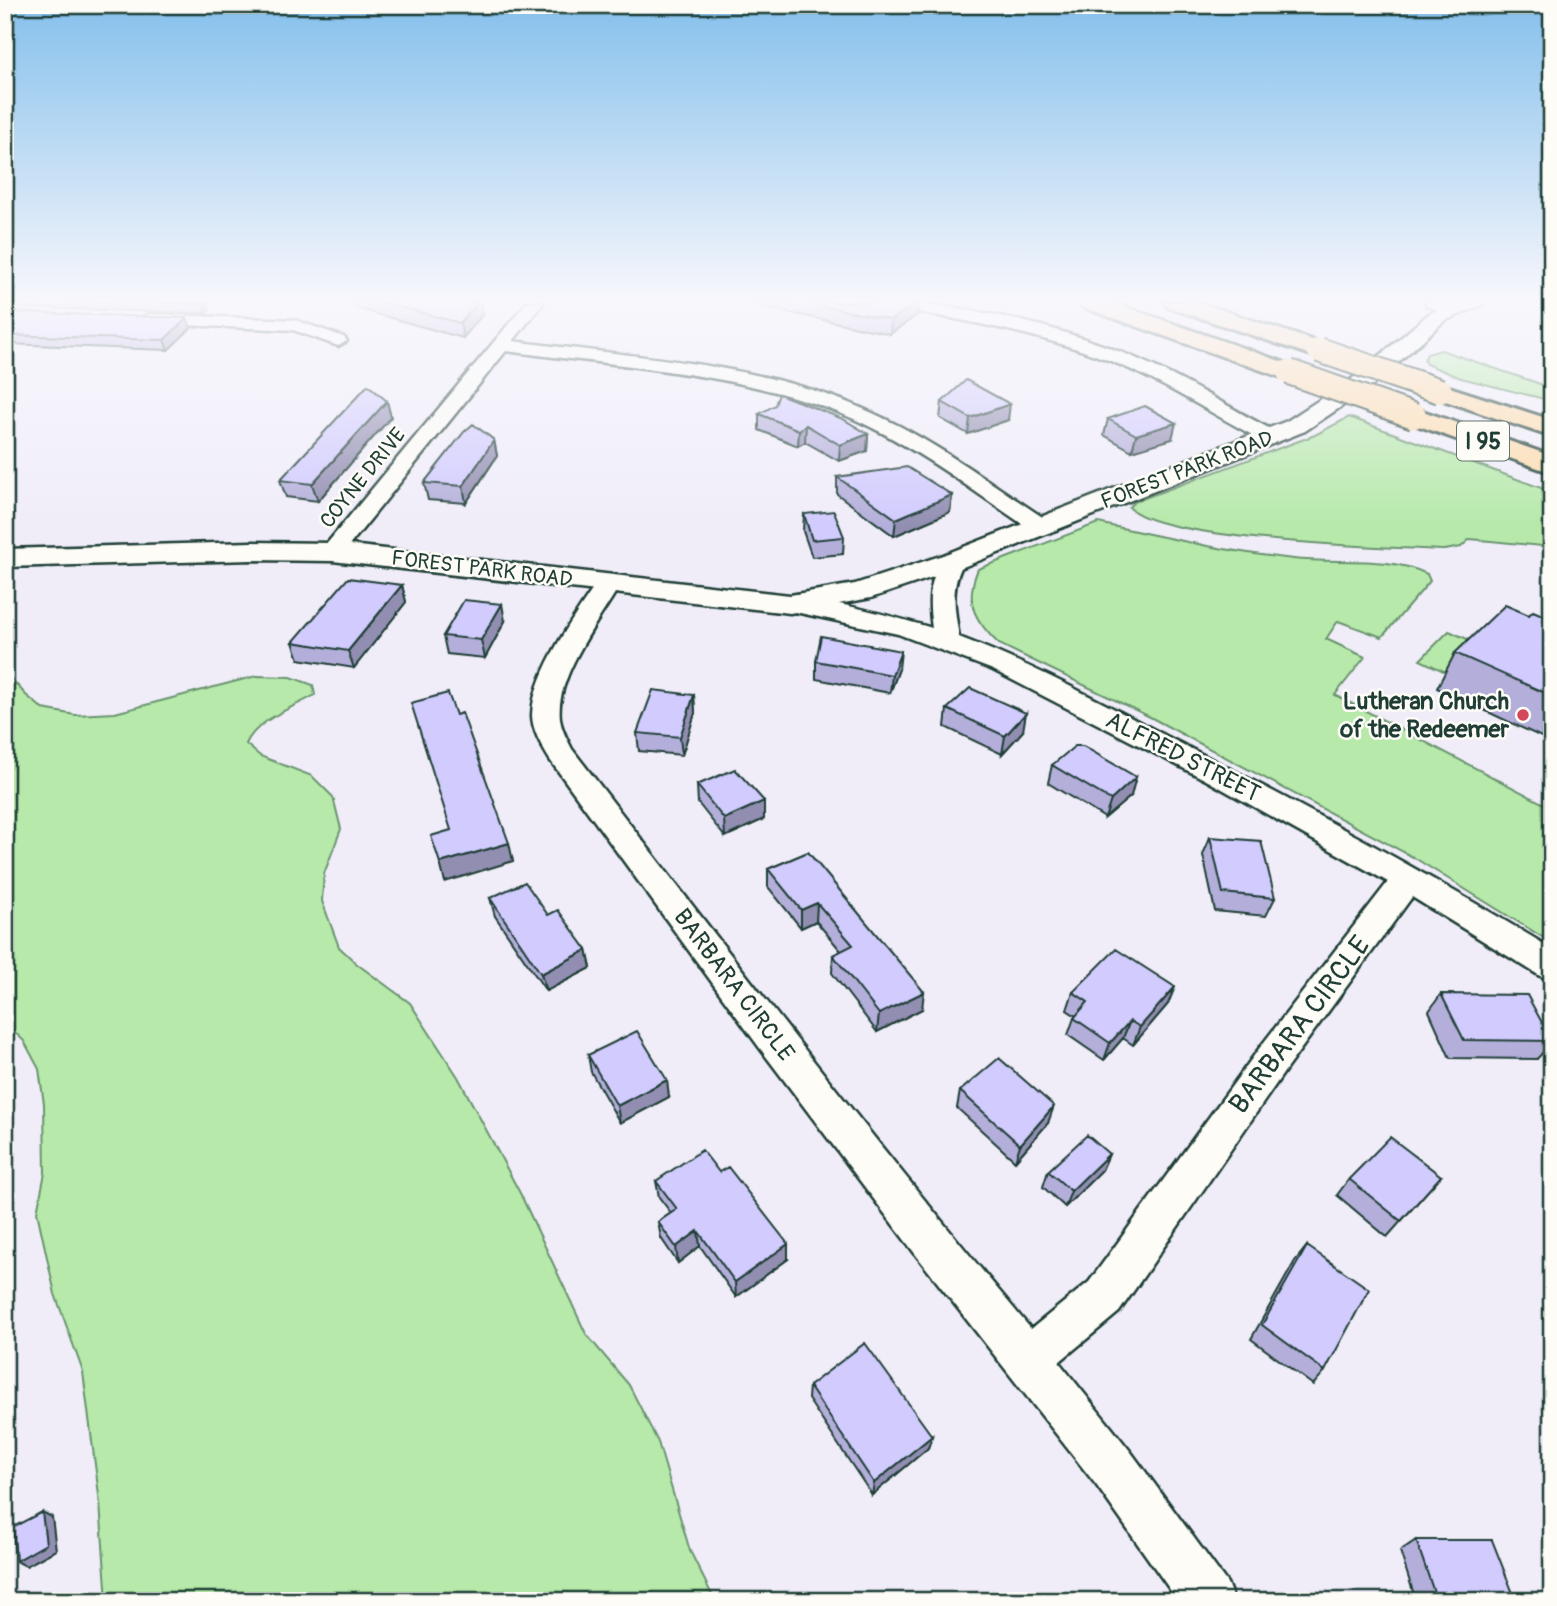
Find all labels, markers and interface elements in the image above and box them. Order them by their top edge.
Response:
street label: COYNE DRIVE [314,422,412,534]
road number: I 95 [1457,422,1509,461]
street label: FOREST PARK ROAD [1097,425,1277,515]
street label: FOREST PARK ROAD [390,545,574,593]
place label: Lutheran Church of the Redeemer [1339,687,1509,744]
street label: ALFRED STREET [1101,706,1265,808]
marker: Lutheran Church of the Redeemer [1515,707,1531,723]
street label: BARBARA CIRCLE [667,903,801,1067]
street label: BARBARA CIRCLE [1222,929,1378,1121]

